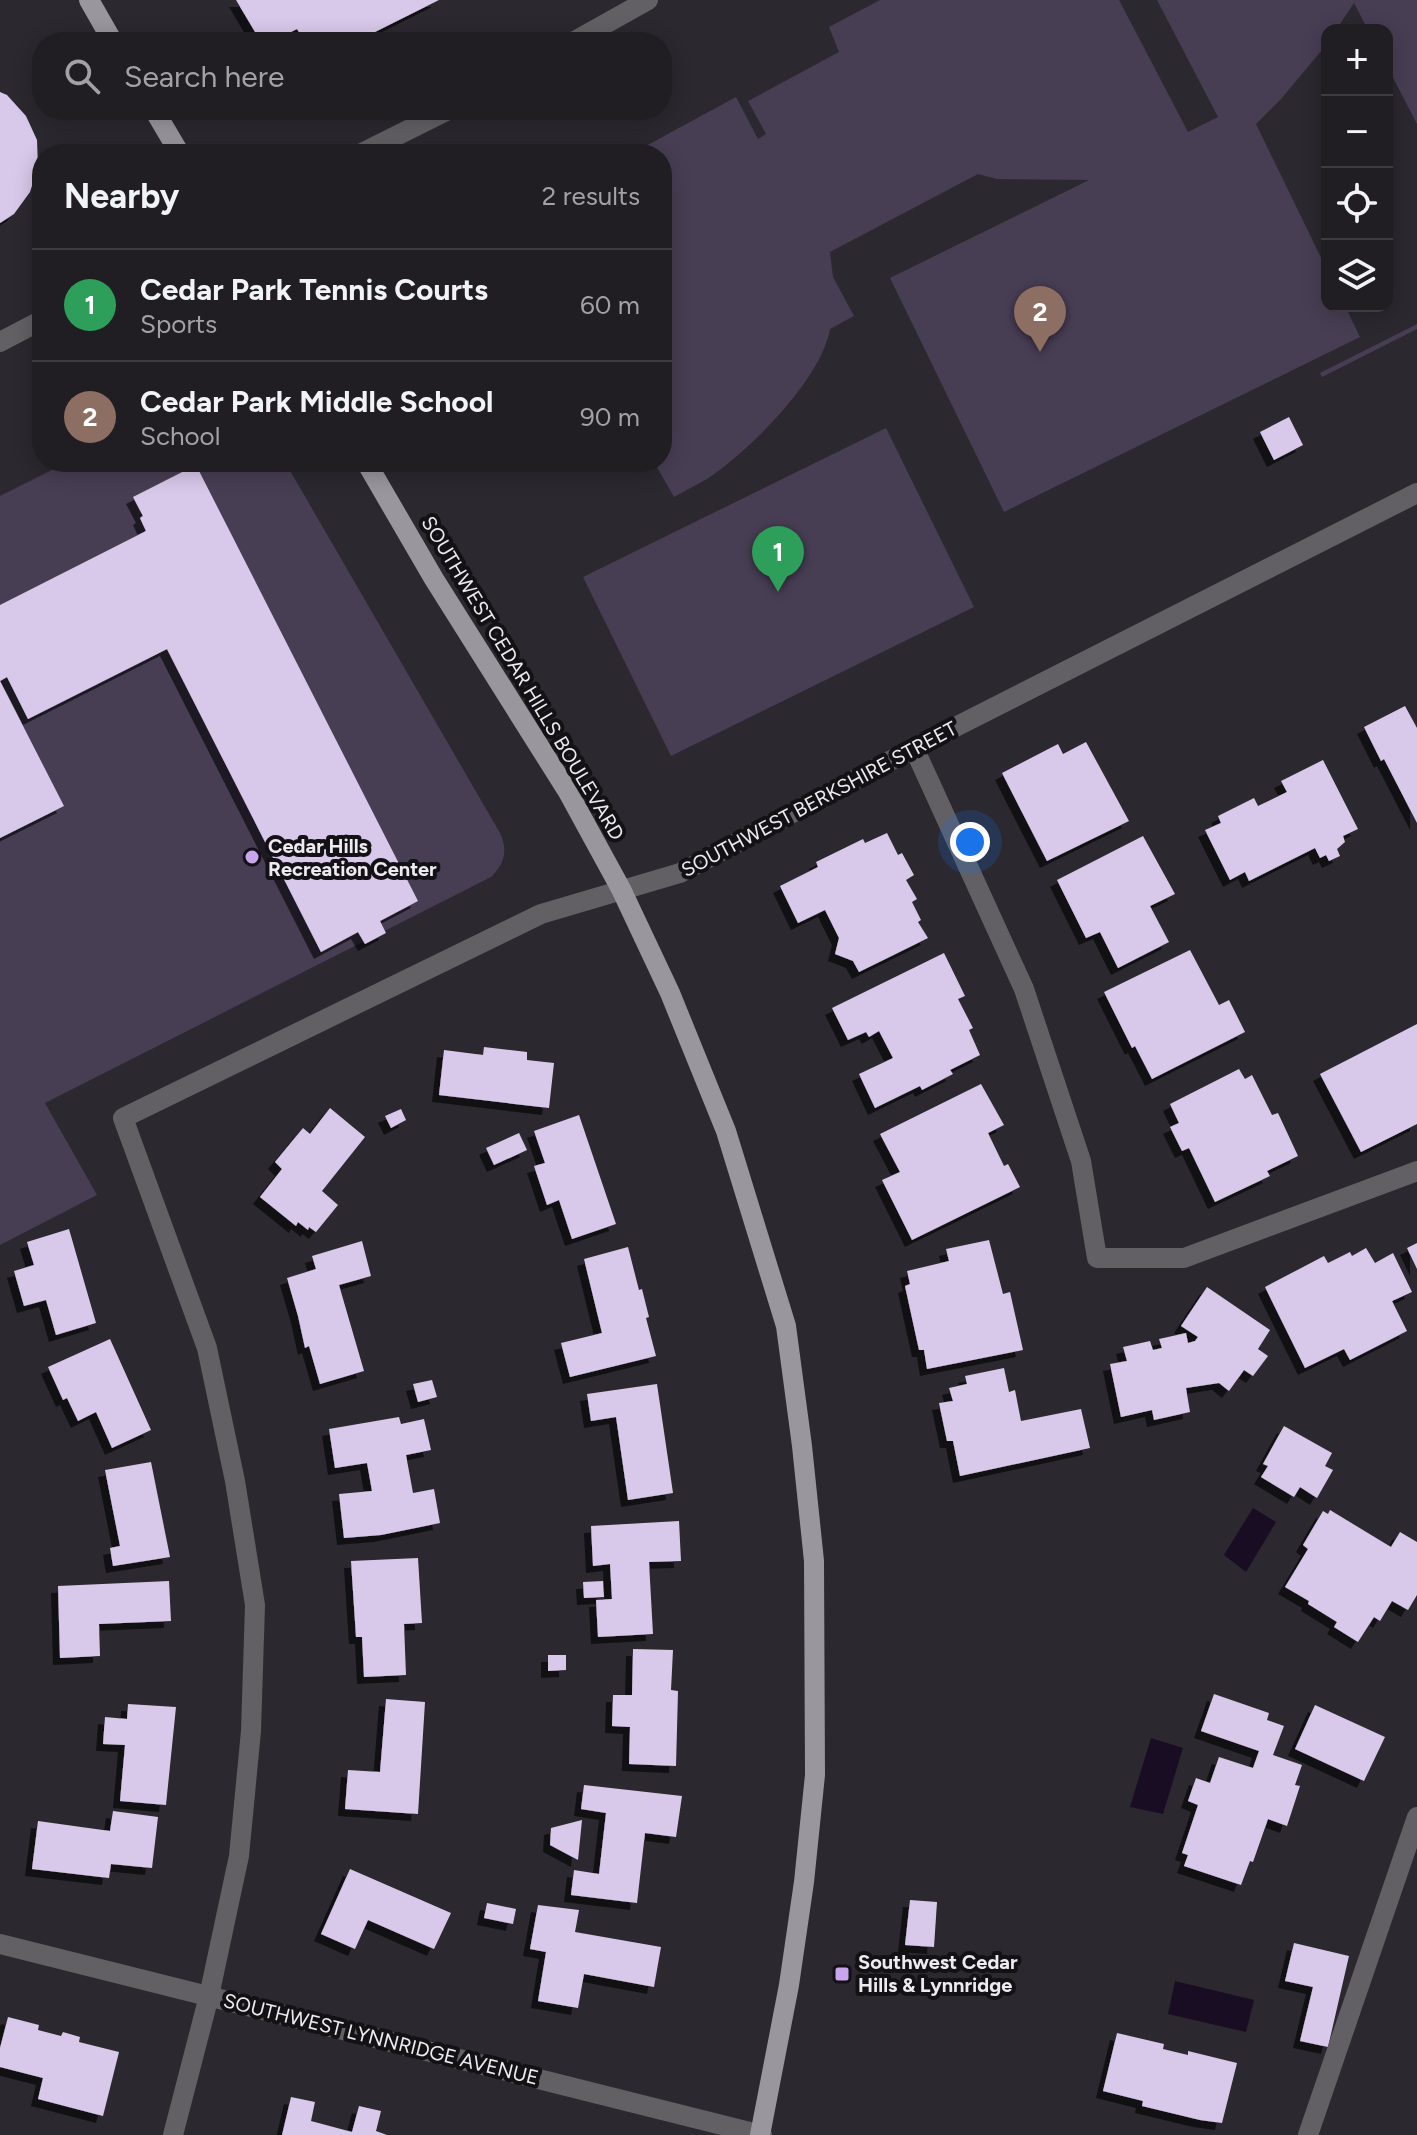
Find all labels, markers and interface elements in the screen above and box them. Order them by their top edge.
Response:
map controls [1321,24,1393,312]
button: + [1321,24,1393,96]
search box [32,32,672,120]
icon: search [60,54,104,98]
text: Search here [124,58,284,95]
button: − [1321,96,1393,168]
button: locate [1321,168,1393,240]
text: Nearby [64,176,179,217]
text: 2 results [542,180,640,212]
button: layers [1321,240,1393,312]
text: Cedar Park Tennis Courts [140,271,488,308]
pin: 2 [1014,286,1066,352]
text: 1 [85,289,95,321]
text: 60 m [580,289,640,321]
text: Sports [140,308,217,340]
text: Cedar Park Middle School [140,383,494,420]
text: 2 [82,401,98,433]
text: 90 m [580,401,640,433]
text: School [140,420,220,452]
street label: SOUTHWEST CEDAR HILLS BOULEVARD [417,512,629,844]
pin: 1 [752,526,804,592]
street label: SOUTHWEST BERKSHIRE STREET [677,716,961,882]
your location [950,822,990,862]
place label: Cedar Hills Recreation Center [268,834,437,881]
marker: Cedar Hills Recreation Center [243,848,261,866]
place label: Southwest Cedar Hills & Lynnridge [858,1950,1018,1997]
marker: Southwest Cedar Hills & Lynnridge [833,1965,851,1983]
street label: SOUTHWEST LYNNRIDGE AVENUE [221,1988,541,2090]

